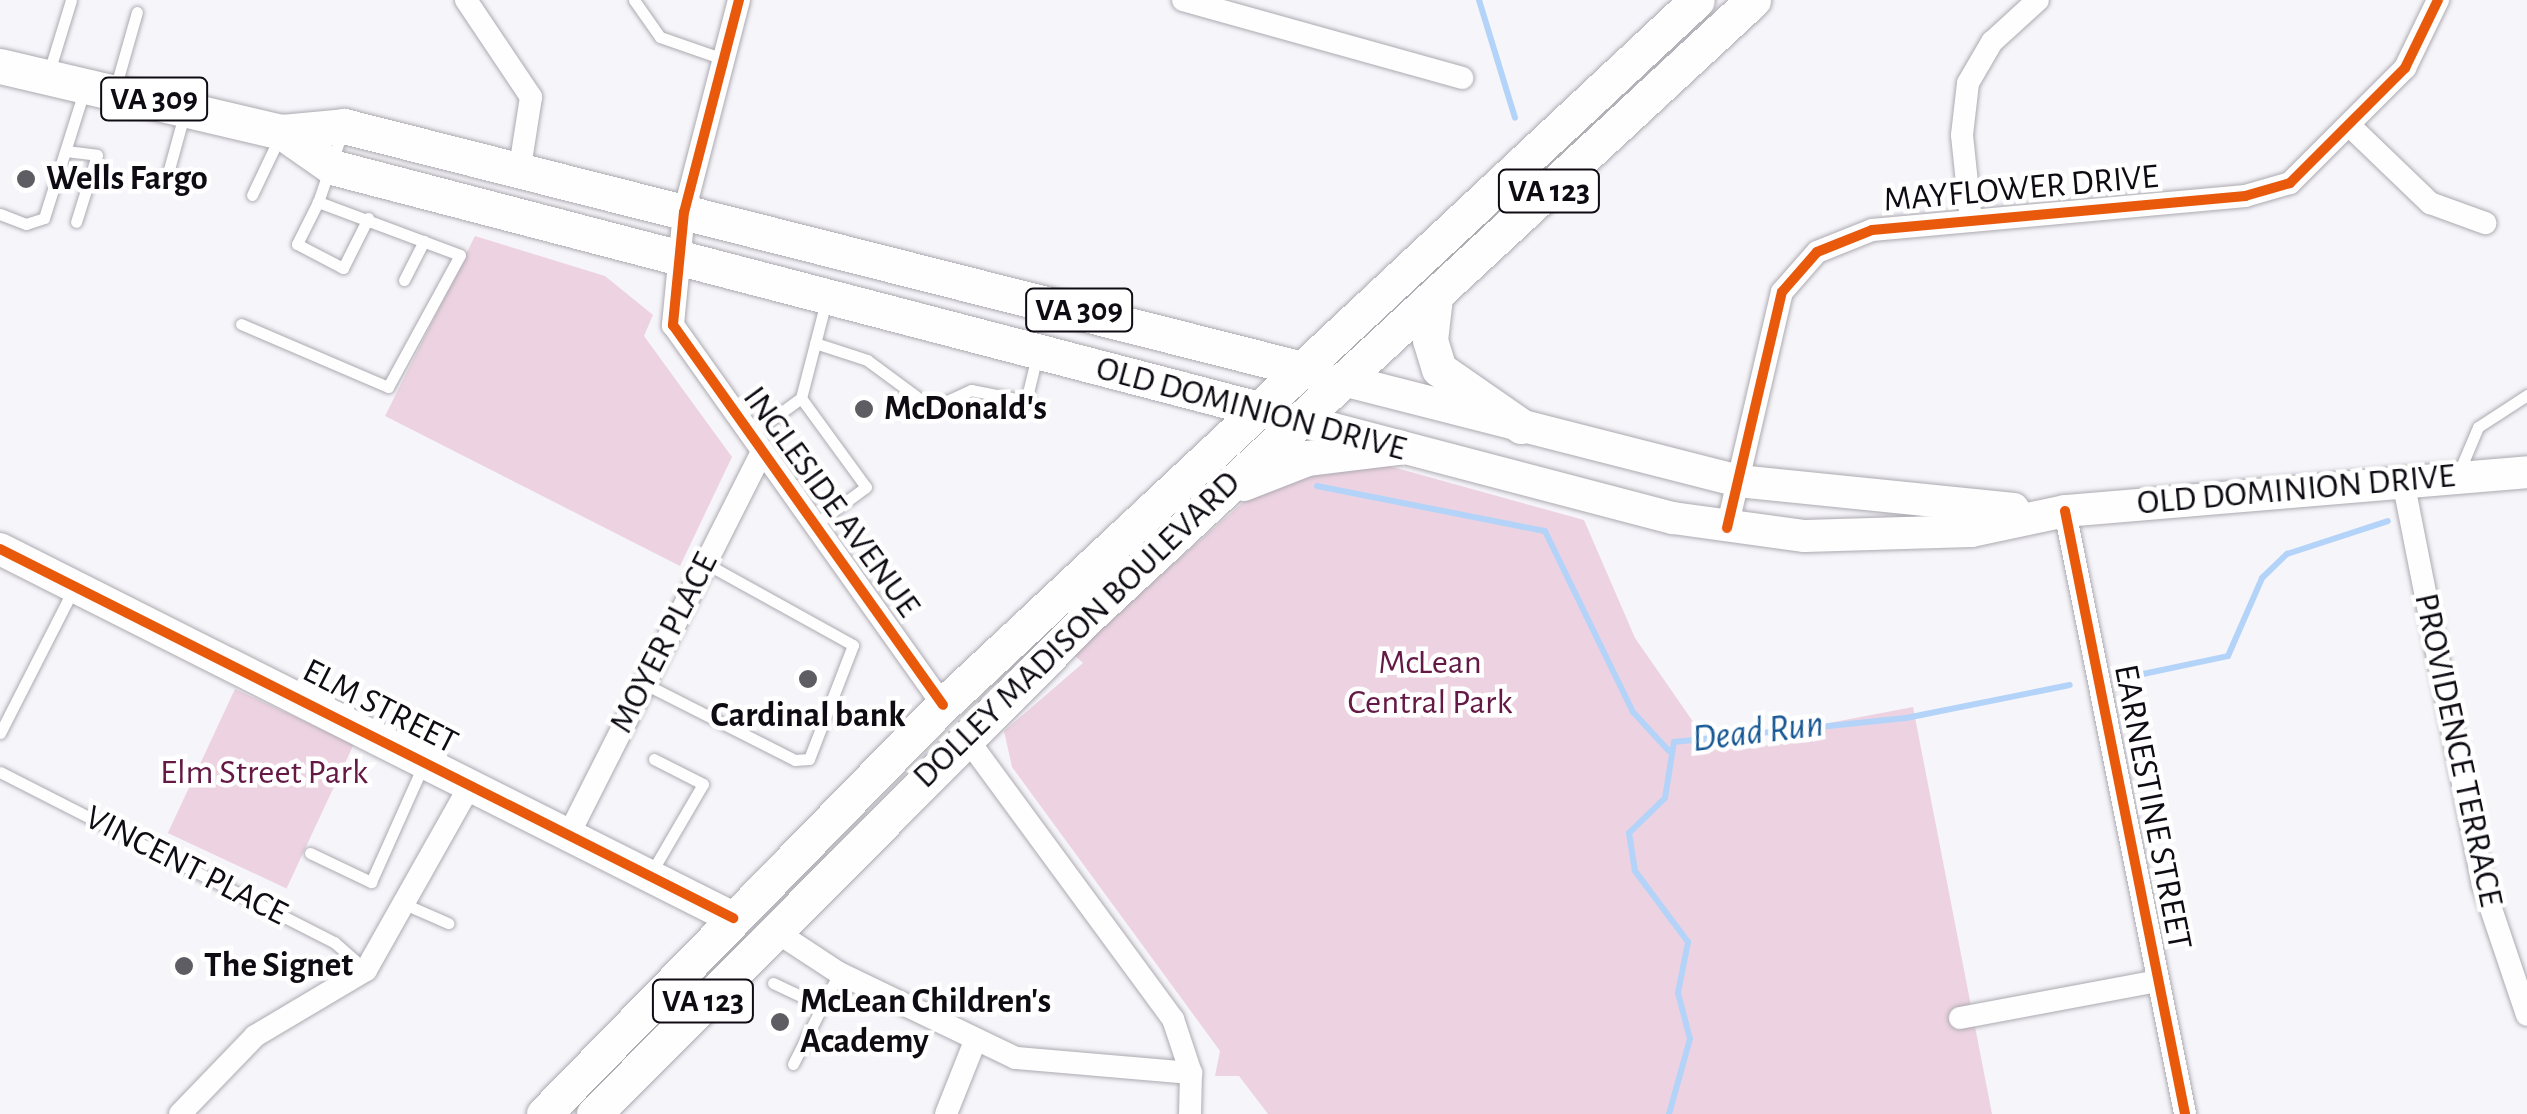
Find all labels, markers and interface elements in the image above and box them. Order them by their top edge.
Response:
road number: VA 309 [99,72,209,126]
street label: MAYFLOWER DRIVE [1882,156,2160,222]
place label: Wells Fargo [46,158,208,200]
road number: VA 123 [1496,164,1602,218]
marker: Wells Fargo [15,168,37,190]
road number: VA 309 [1024,283,1134,337]
street label: OLD DOMINION DRIVE [1091,347,1411,471]
street label: INGLESIDE AVENUE [733,378,929,626]
place label: McDonald's [884,388,1047,430]
marker: McDonald's [853,398,875,420]
street label: OLD DOMINION DRIVE [2135,455,2457,525]
street label: DOLLEY MADISON BOULEVARD [905,462,1249,798]
street label: MOYER PLACE [601,546,727,740]
street label: PROVIDENCE TERRACE [2404,589,2512,911]
park label: McLean Central Park [1348,642,1512,724]
street label: ELM STREET [296,650,464,764]
street label: EARNESTINE STREET [2104,661,2200,953]
marker: Cardinal bank [797,668,819,690]
place label: Cardinal bank [710,695,906,737]
water label: Dead Run [1690,702,1826,764]
park label: Elm Street Park [160,752,368,794]
street label: VINCENT PLACE [78,797,294,935]
place label: The Signet [204,945,353,987]
marker: The Signet [173,955,195,977]
road number: VA 123 [650,974,756,1028]
place label: McLean Children's Academy [800,981,1051,1063]
marker: McLean Children's Academy [769,1011,791,1033]

